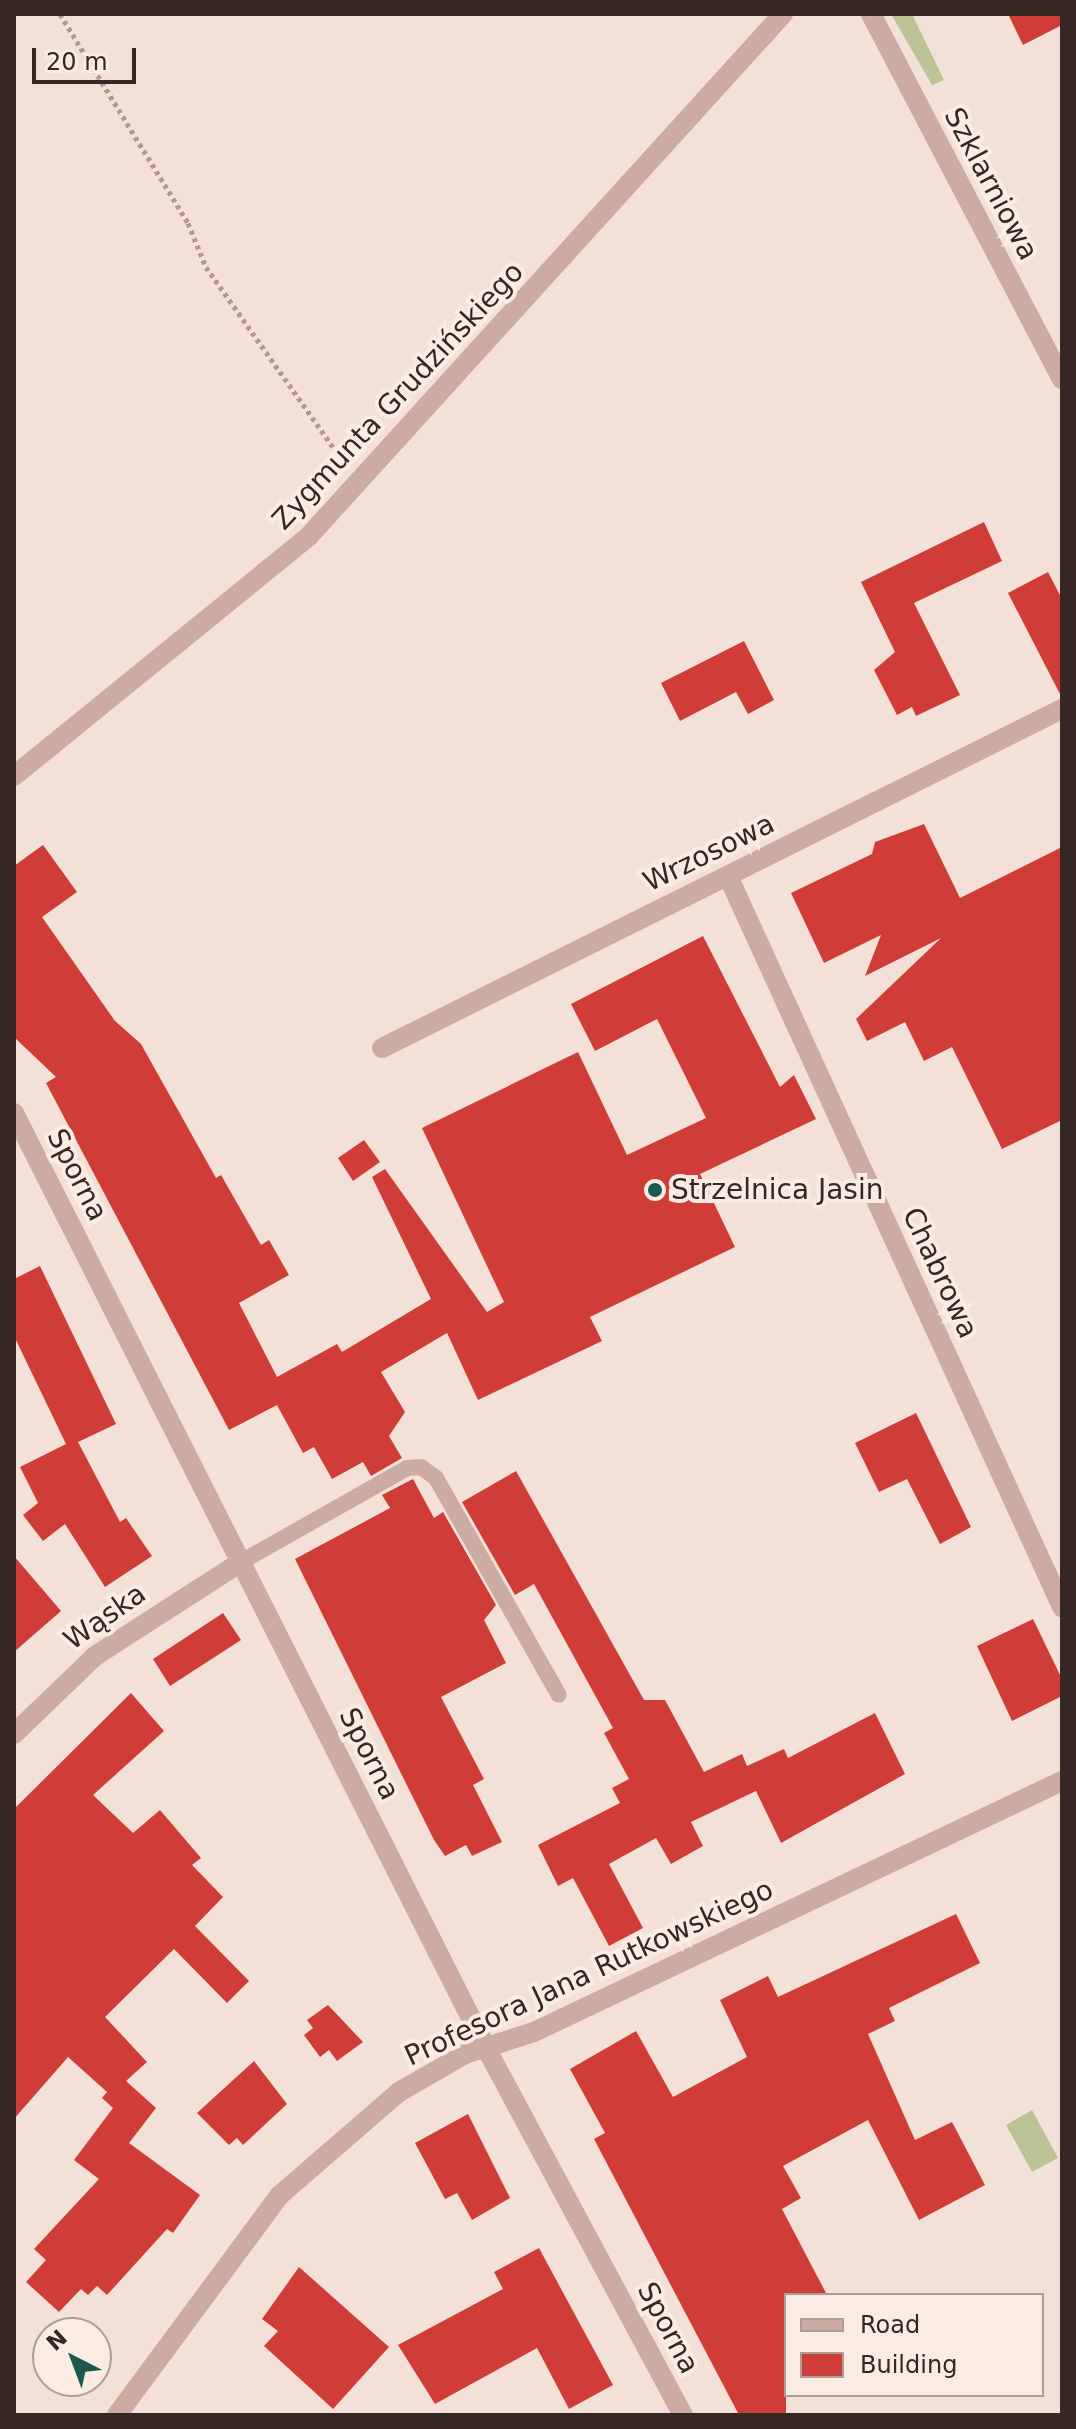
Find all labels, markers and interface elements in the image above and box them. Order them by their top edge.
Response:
scale bar [36,32,140,82]
text: 20 m [46,48,108,76]
street label: Szklarniowa [937,102,1045,266]
street label: Zygmunta Grudzińskiego [265,255,531,537]
street label: Wrzosowa [638,807,780,899]
street label: Sporna [40,1123,114,1227]
place label: Strzelnica Jasin [671,1173,883,1207]
marker: Strzelnica Jasin [646,1181,664,1199]
street label: Chabrowa [895,1202,985,1344]
street label: Wąska [58,1577,152,1657]
street label: Sporna [332,1702,406,1806]
street label: Profesora Jana Rutkowskiego [399,1873,779,2073]
street label: Sporna [630,2277,706,2379]
legend [784,2293,1044,2397]
text: Road [860,2311,920,2339]
north arrow [32,2317,112,2397]
text: N [42,2325,72,2356]
text: Building [860,2351,957,2379]

